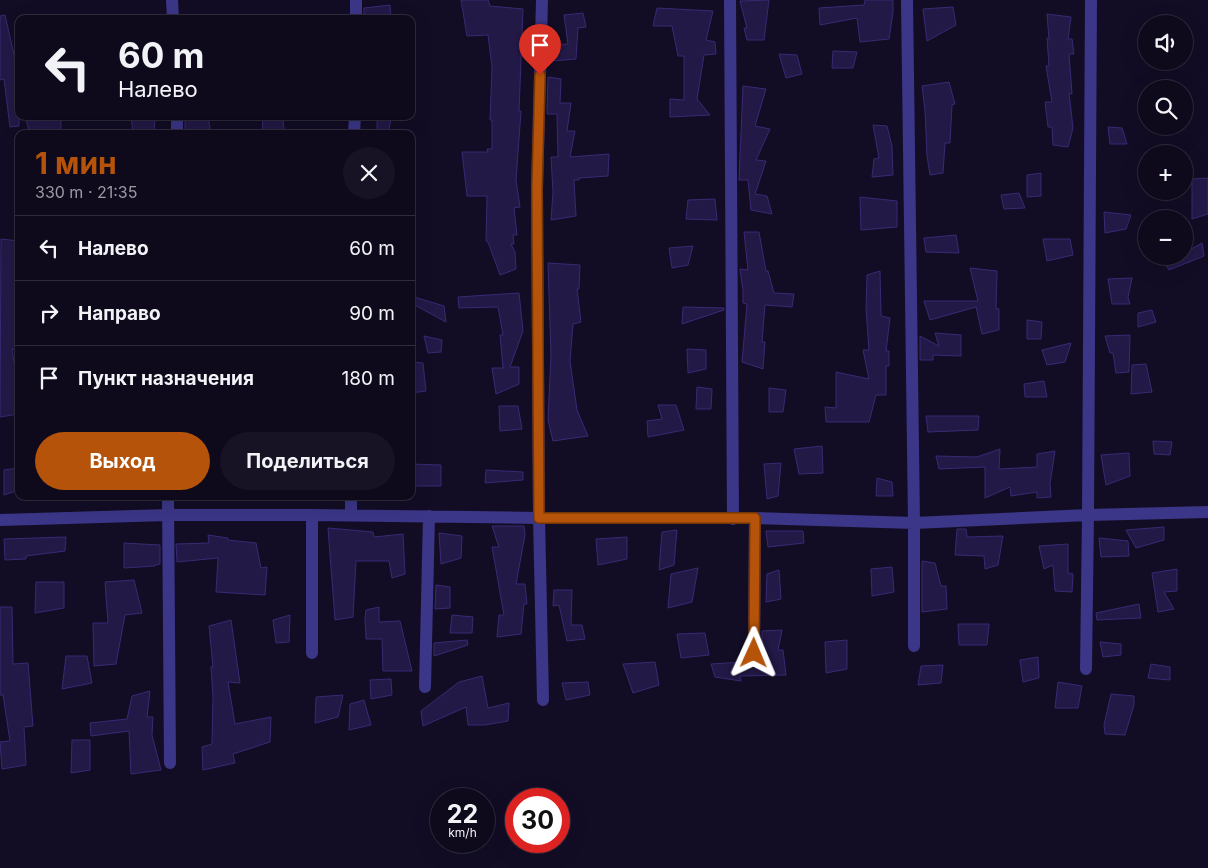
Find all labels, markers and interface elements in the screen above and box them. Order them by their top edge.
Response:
map controls [1138,15,1193,265]
button: sound [1138,15,1193,70]
pin [519,24,561,75]
icon: arrive [526,31,554,59]
text: 60 m [118,34,205,76]
icon: left [35,35,100,100]
text: Налево [118,76,198,102]
button: search [1138,80,1193,135]
text: 1 мин [35,145,117,181]
button: + [1138,145,1193,200]
button: close [343,147,395,199]
text: 330 m · 21:35 [35,182,137,202]
button: − [1138,210,1193,265]
icon: left [35,234,63,262]
text: Налево [78,237,149,260]
text: 60 m [349,237,395,260]
icon: right [35,299,63,327]
text: Направо [78,302,161,325]
text: 90 m [349,302,395,325]
icon: arrive [35,364,63,392]
text: Пункт назначения [78,367,254,390]
text: 180 m [342,367,395,390]
button: Выход [35,432,210,490]
button: Поделиться [220,432,395,490]
position arrow [727,626,779,678]
speed limit sign: 30 [505,788,570,853]
text: 22 [447,799,478,829]
text: km/h [448,825,477,840]

